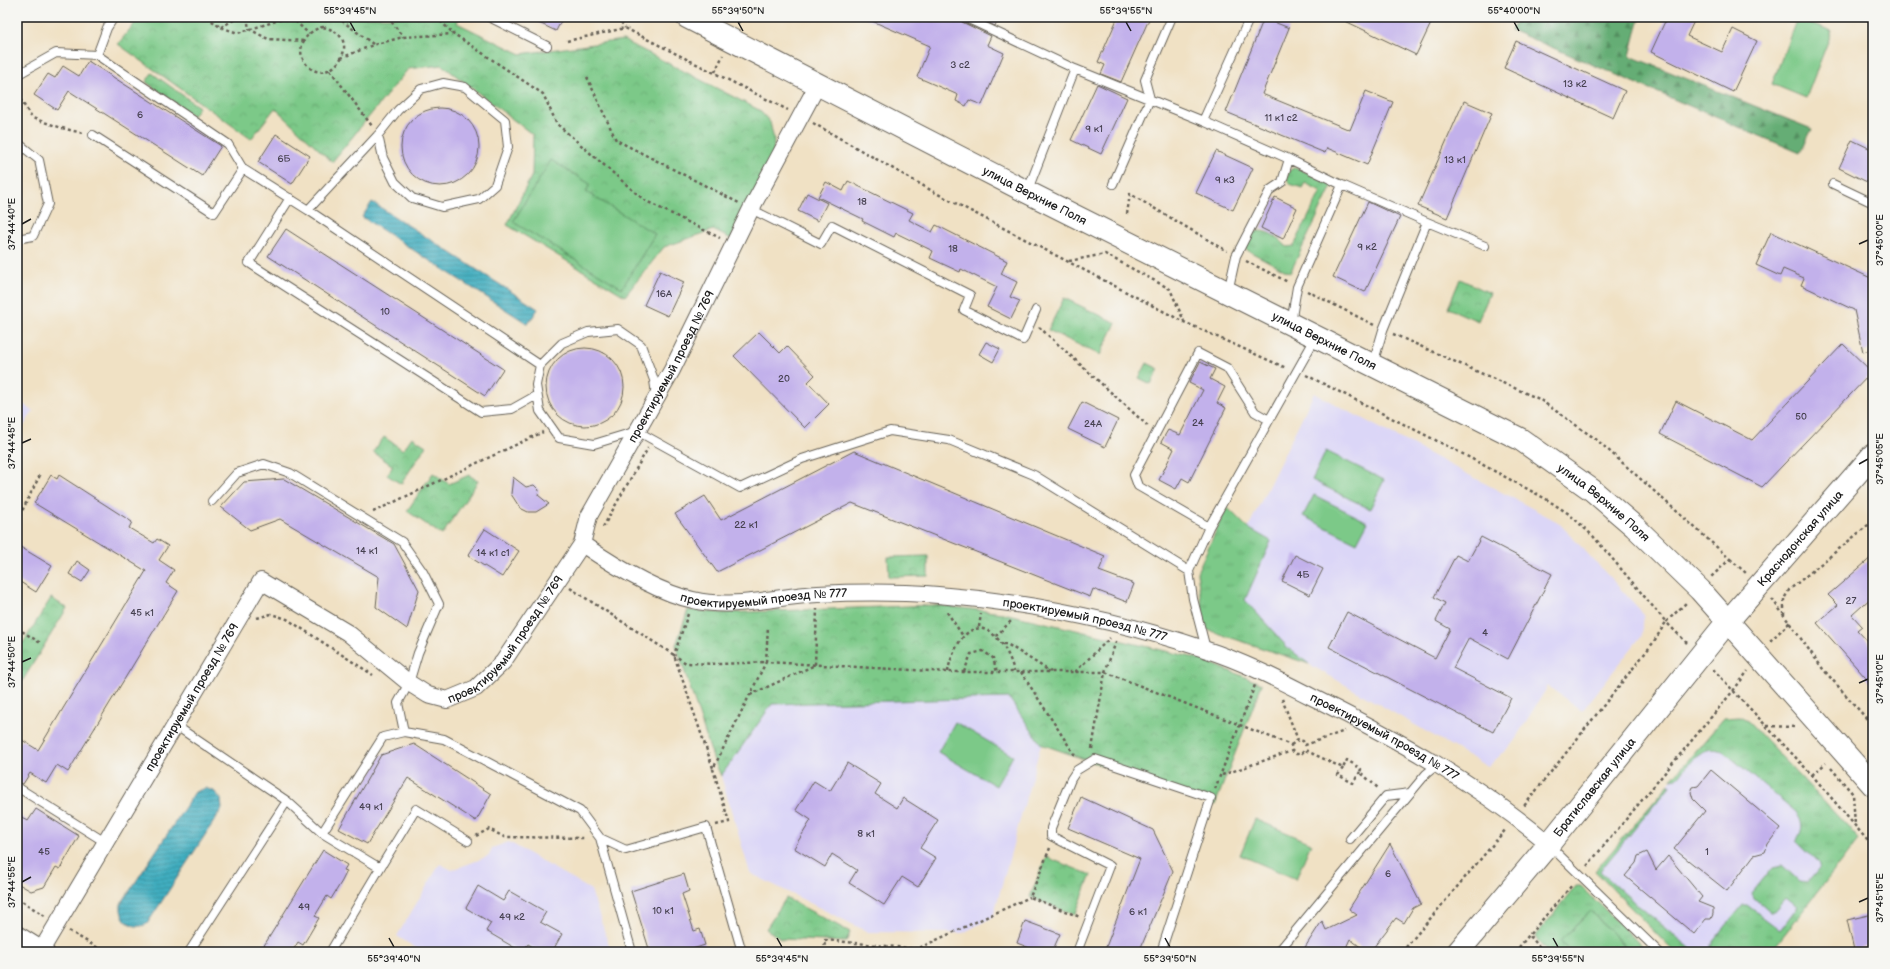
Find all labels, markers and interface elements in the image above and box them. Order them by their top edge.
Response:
text: 55°39'45"N [323,5,377,17]
text: 55°39'50"N [712,5,764,17]
text: 55°39'55"N [1100,5,1152,17]
text: 55°40'00"N [1487,5,1541,17]
house number: 3 с2 [950,59,970,71]
house number: 13 к2 [1563,78,1587,90]
house number: 6 [137,109,143,121]
house number: 11 к1 с2 [1264,112,1298,124]
house number: 9 к1 [1085,123,1103,135]
house number: 6Б [277,153,291,165]
house number: 13 к1 [1444,154,1466,166]
street label: улица Верхние Поля [980,163,1090,228]
house number: 9 к3 [1215,174,1235,186]
house number: 18 [857,196,867,208]
text: 37°44'40"E [6,197,18,250]
text: 37°45'00"E [1874,214,1886,266]
house number: 9 к2 [1357,241,1377,253]
house number: 18 [948,243,958,255]
street label: проектируемый проезд № 769 [625,288,717,445]
house number: 16А [656,288,673,300]
house number: 10 [380,306,390,318]
street label: улица Верхние Поля [1270,309,1379,374]
house number: 20 [778,373,790,385]
house number: 50 [1795,411,1807,423]
text: 37°44'45"E [6,416,18,469]
house number: 24 [1192,417,1204,429]
house number: 24А [1084,418,1103,430]
text: 37°45'05"E [1874,433,1886,485]
street label: улица Верхние Поля [1555,460,1653,545]
street label: Краснодонская улица [1754,487,1846,590]
house number: 22 к1 [734,519,758,531]
house number: 14 к1 [356,545,378,557]
house number: 14 к1 с1 [476,547,510,559]
house number: 4Б [1296,569,1310,581]
street label: проектируемый проезд № 769 [445,573,566,706]
street label: проектируемый проезд № 777 [679,585,847,611]
street label: проектируемый проезд № 777 [1002,595,1169,645]
house number: 27 [1846,595,1856,607]
house number: 45 к1 [130,607,154,619]
street label: проектируемый проезд № 769 [142,620,242,774]
house number: 4 [1482,627,1488,639]
text: 37°44'50"E [6,636,18,688]
text: 37°45'10"E [1874,654,1886,704]
street label: проектируемый проезд № 777 [1308,690,1462,784]
street label: Братиславская улица [1550,735,1639,840]
house number: 49 к1 [359,801,383,813]
house number: 8 к1 [857,828,875,840]
house number: 45 [38,846,50,858]
house number: 1 [1705,846,1709,858]
text: 37°44'55"E [6,856,18,908]
house number: 6 [1385,868,1391,880]
text: 37°45'15"E [1874,873,1886,923]
house number: 49 [298,901,310,913]
house number: 10 к1 [652,905,674,917]
house number: 6 к1 [1129,906,1147,918]
house number: 49 к2 [499,911,525,923]
text: 55°39'40"N [367,953,421,965]
text: 55°39'45"N [755,953,809,965]
text: 55°39'50"N [1144,953,1196,965]
text: 55°39'55"N [1532,953,1584,965]

